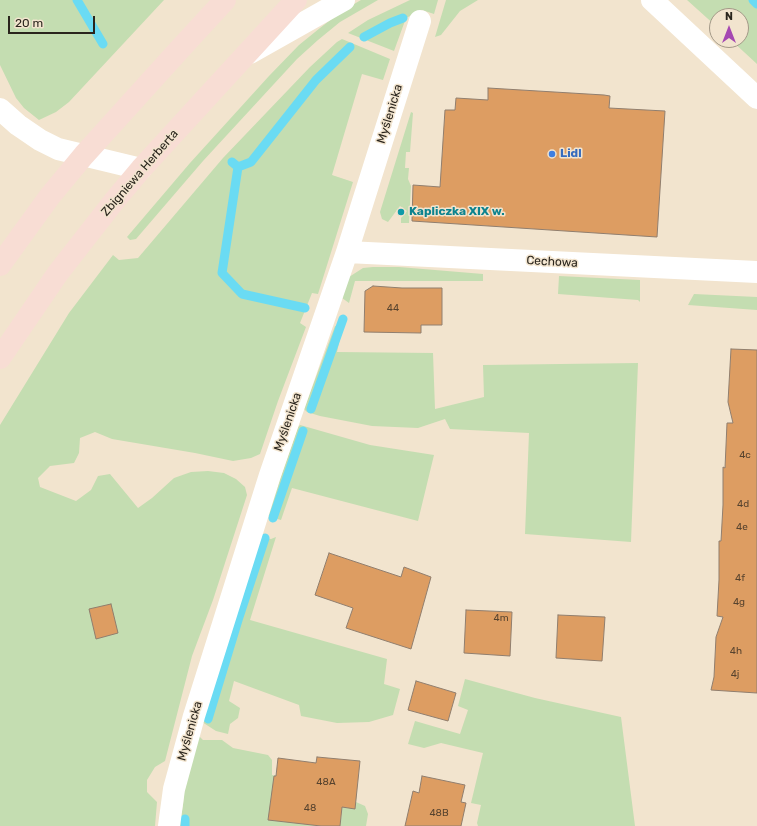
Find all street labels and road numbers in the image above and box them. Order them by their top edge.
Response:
street label: Myślenicka [374,83,406,145]
street label: Zbigniewa Herberta [99,127,181,219]
street label: Cechowa [526,253,578,271]
street label: Myślenicka [271,391,305,453]
street label: Myślenicka [175,700,205,762]

